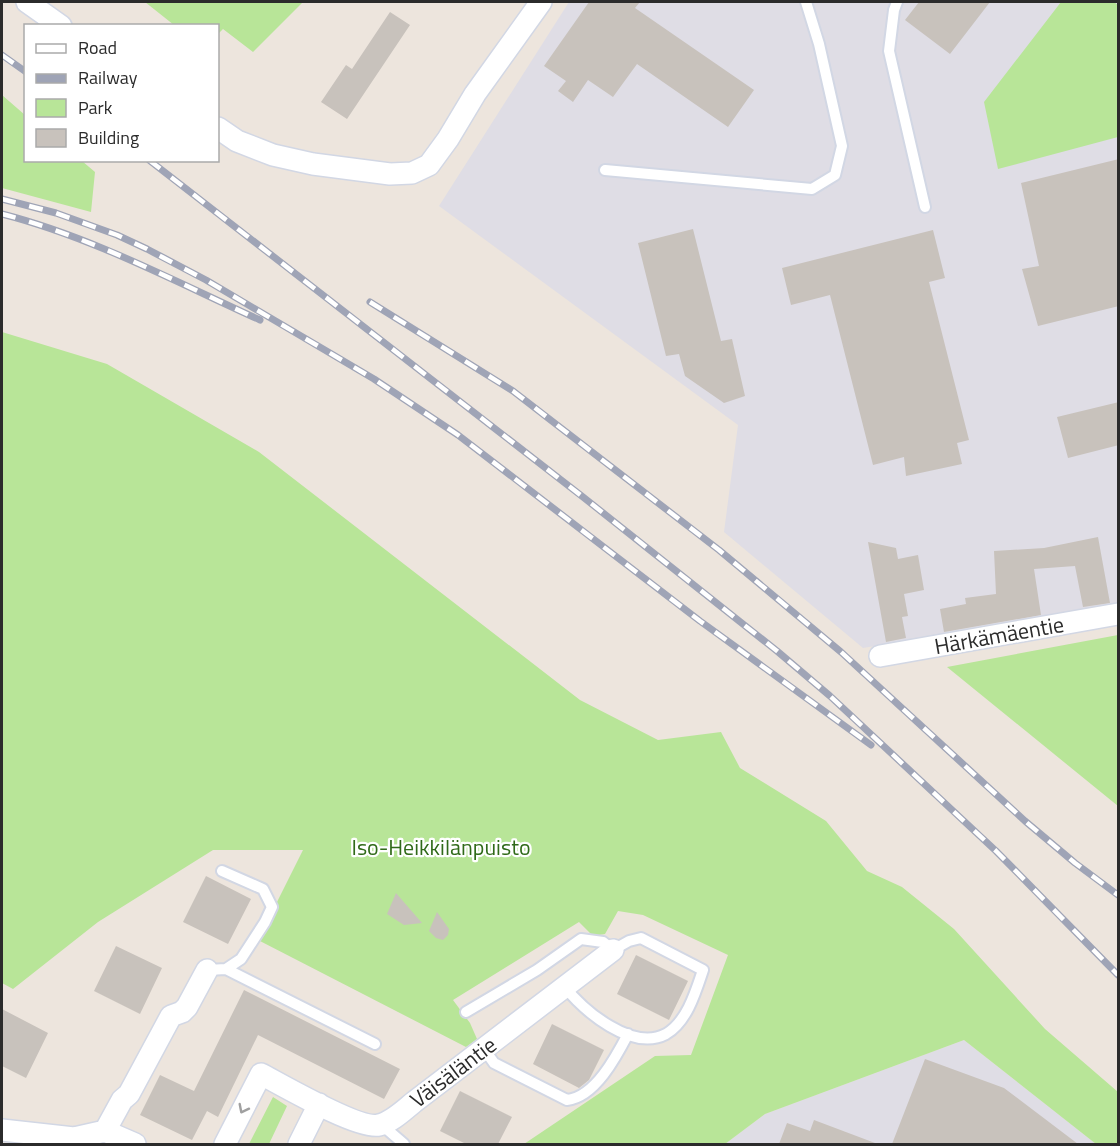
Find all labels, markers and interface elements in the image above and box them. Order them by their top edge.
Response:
legend [24,24,219,162]
text: Road [78,34,117,61]
text: Railway [78,64,138,91]
text: Park [78,94,113,121]
text: Building [78,124,139,151]
street label: Härkämäentie [932,607,1066,663]
park label: Iso-Heikkilänpuisto [351,830,531,864]
street label: Väisäläntie [403,1028,503,1116]
one-way arrow [238,1103,250,1114]

